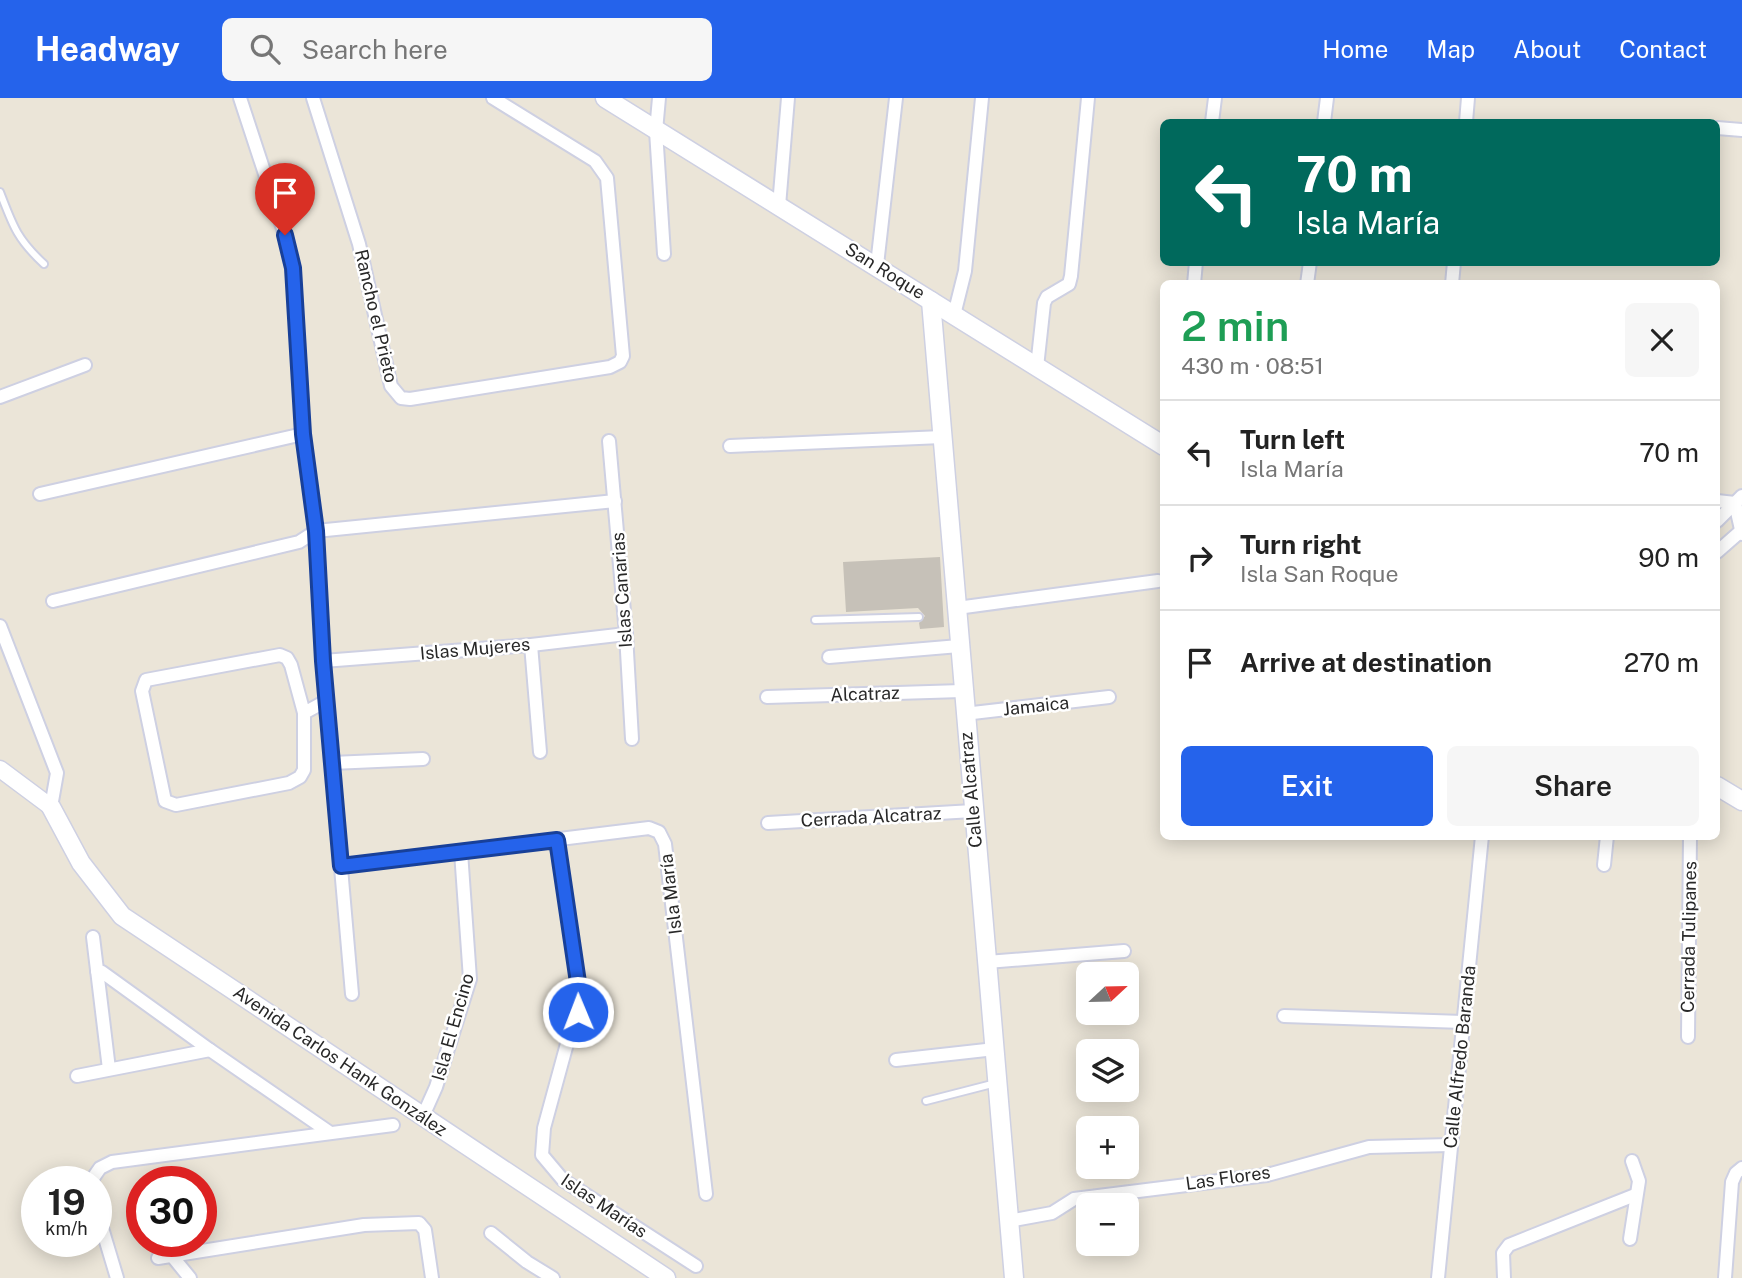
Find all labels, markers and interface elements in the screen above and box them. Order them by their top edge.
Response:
search box [222,18,712,81]
text: Headway [35,30,180,68]
icon: search [246,30,284,68]
text: Search here [302,34,448,65]
text: Home [1322,35,1388,63]
text: Map [1426,35,1475,63]
text: About [1513,35,1581,63]
text: Contact [1619,35,1707,63]
text: 70 m [1296,145,1413,203]
icon: left [1181,147,1272,238]
pin [255,163,315,235]
icon: arrive [266,174,304,212]
text: Isla María [1296,204,1440,241]
street label: San Roque [841,238,929,303]
street label: Rancho el Prieto [351,247,402,385]
text: 2 min [1181,301,1289,350]
button: close [1625,303,1699,377]
text: 430 m · 08:51 [1181,352,1324,379]
text: Turn left [1240,424,1345,455]
icon: left [1181,434,1219,472]
text: 70 m [1639,437,1699,468]
text: Isla María [1240,455,1344,482]
text: Turn right [1240,529,1362,560]
street label: Islas Canarias [607,532,636,649]
icon: right [1181,539,1219,577]
text: 90 m [1638,542,1699,573]
text: Isla San Roque [1240,560,1398,587]
street label: Islas Mujeres [419,633,531,664]
icon: arrive [1181,644,1219,682]
text: Arrive at destination [1240,647,1492,678]
text: 270 m [1624,647,1699,678]
street label: Alcatraz [830,682,900,705]
street label: Jamaica [1002,692,1070,719]
street label: Calle Alcatraz [955,731,986,849]
button: Exit [1181,746,1433,826]
button: Share [1447,746,1699,826]
street label: Cerrada Alcatraz [800,802,942,831]
street label: Isla María [655,853,686,936]
street label: Cerrada Tulipanes [1677,861,1700,1013]
north arrow [1076,962,1139,1026]
map controls [1076,962,1139,1256]
street label: Calle Alfredo Baranda [1439,964,1480,1149]
street label: Isla El Encino [427,971,478,1083]
position arrow [541,975,615,1049]
street label: Avenida Carlos Hank González [229,981,451,1140]
button: layers [1076,1039,1139,1102]
button: + [1076,1116,1139,1179]
street label: Las Flores [1184,1161,1272,1194]
speed limit sign: 30 [126,1166,217,1257]
street label: Islas Marías [557,1169,651,1242]
text: 19 [47,1182,86,1223]
button: − [1076,1193,1139,1256]
text: km/h [45,1218,88,1239]

